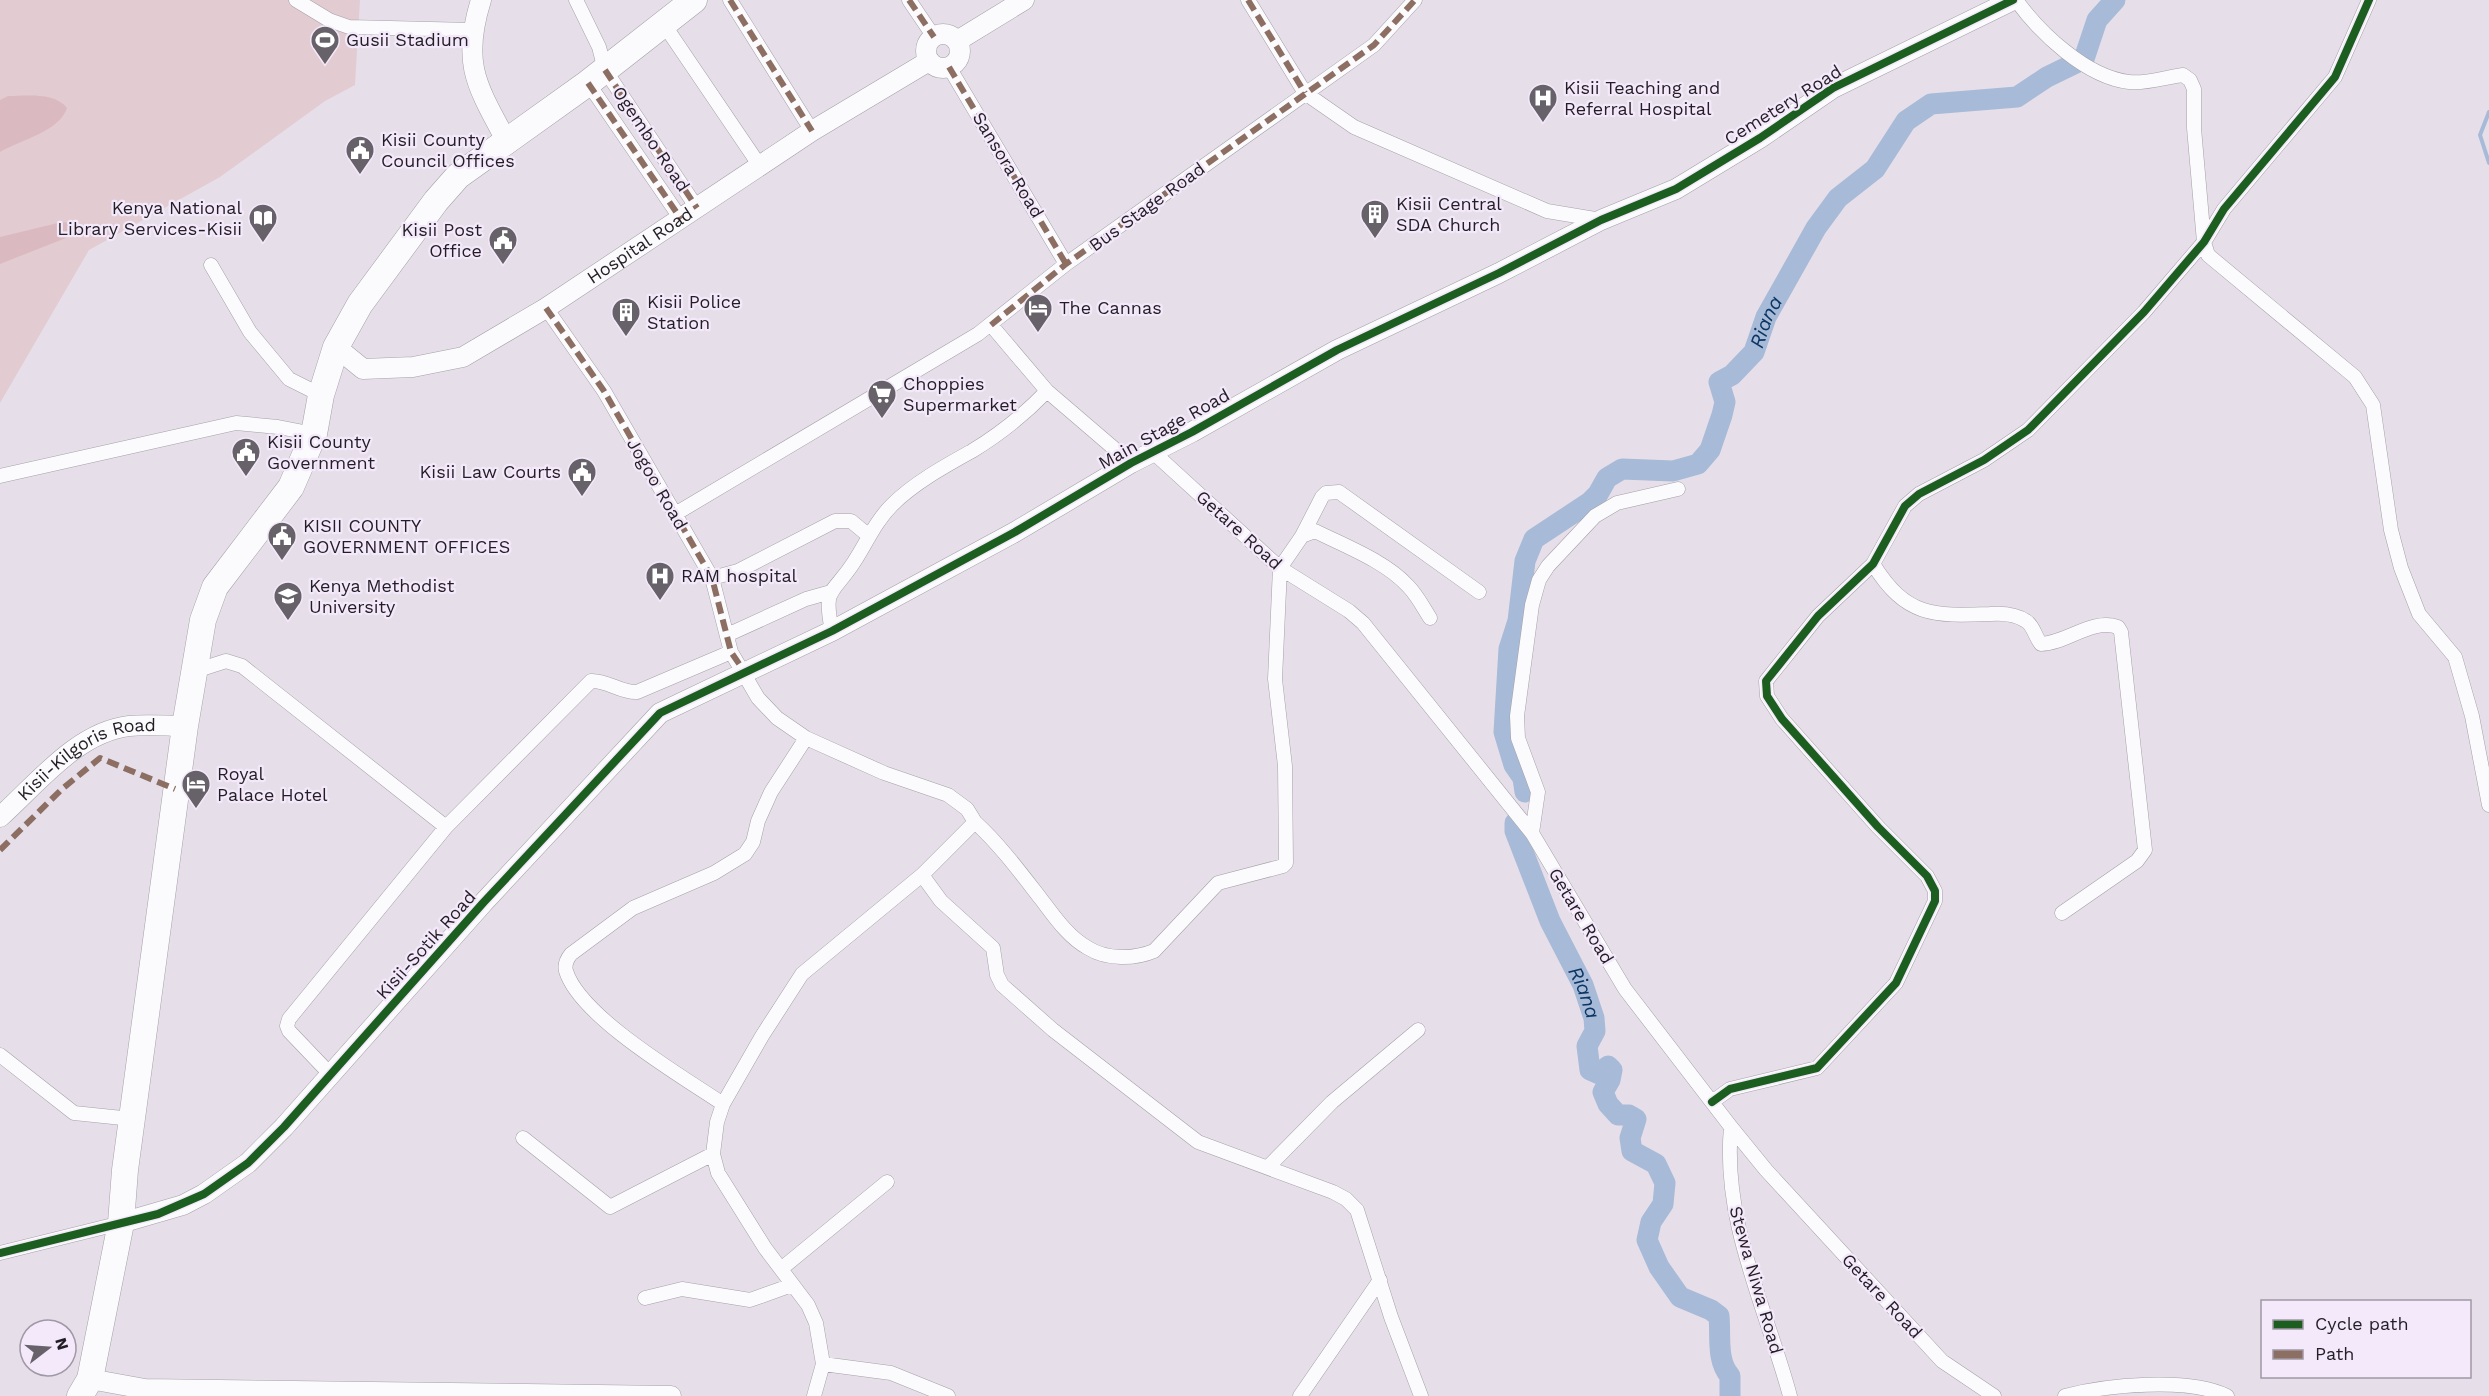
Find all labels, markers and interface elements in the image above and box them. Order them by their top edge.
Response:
sports icon: Gusii Stadium [309,24,341,66]
place label: Gusii Stadium [346,29,469,50]
street label: Cemetery Road [1720,60,1845,149]
place label: Kisii Teaching and Referral Hospital [1564,77,1720,119]
street label: Ogembo Road [608,82,694,195]
hospital icon: Kisii Teaching and Referral Hospital [1527,82,1559,124]
street label: Sansora Road [969,108,1048,222]
place label: Kisii County Council Offices [381,129,515,171]
public building icon: Kisii County Council Offices [344,134,376,176]
street label: Bus Stage Road [1085,158,1209,256]
place label: Kisii Central SDA Church [1396,193,1502,235]
place label: Kenya National Library Services-Kisii [57,197,242,239]
building icon: Kisii Central SDA Church [1359,198,1391,240]
library icon: Kenya National Library Services-Kisii [247,202,279,244]
street label: Hospital Road [583,203,696,288]
place label: Kisii Post Office [402,219,482,261]
public building icon: Kisii Post Office [487,224,519,266]
place label: Kisii Police Station [647,291,741,333]
hotel icon: The Cannas [1022,292,1054,334]
water label: Riana [1744,292,1787,351]
building icon: Kisii Police Station [610,296,642,338]
place label: The Cannas [1059,297,1162,318]
place label: Choppies Supermarket [903,373,1017,415]
supermarket icon: Choppies Supermarket [866,378,898,420]
street label: Main Stage Road [1094,384,1233,473]
place label: Kisii County Government [267,431,376,473]
street label: Jogoo Road [623,434,692,533]
public building icon: Kisii County Government [230,436,262,478]
public building icon: Kisii Law Courts [566,456,598,498]
place label: Kisii Law Courts [420,461,561,482]
street label: Getare Road [1192,486,1287,574]
place label: KISII COUNTY GOVERNMENT OFFICES [303,515,510,557]
public building icon: KISII COUNTY GOVERNMENT OFFICES [266,520,298,562]
hospital icon: RAM hospital [644,560,676,602]
place label: RAM hospital [681,565,798,586]
place label: Kenya Methodist University [309,575,455,617]
school or university icon: Kenya Methodist University [272,580,304,622]
street label: Kisii-Kilgoris Road [13,714,156,805]
place label: Royal Palace Hotel [217,763,328,805]
hotel icon: Royal Palace Hotel [180,768,212,810]
street label: Getare Road [1545,864,1618,968]
street label: Kisii-Sotik Road [371,886,480,1003]
water label: Riana [1563,962,1605,1022]
street label: Stewa Niwa Road [1725,1204,1788,1356]
street label: Getare Road [1838,1249,1927,1342]
legend [2261,1300,2471,1378]
text: Cycle path [2315,1313,2409,1334]
north arrow [18,1318,78,1378]
text: N [51,1335,73,1352]
text: Path [2315,1343,2355,1364]

